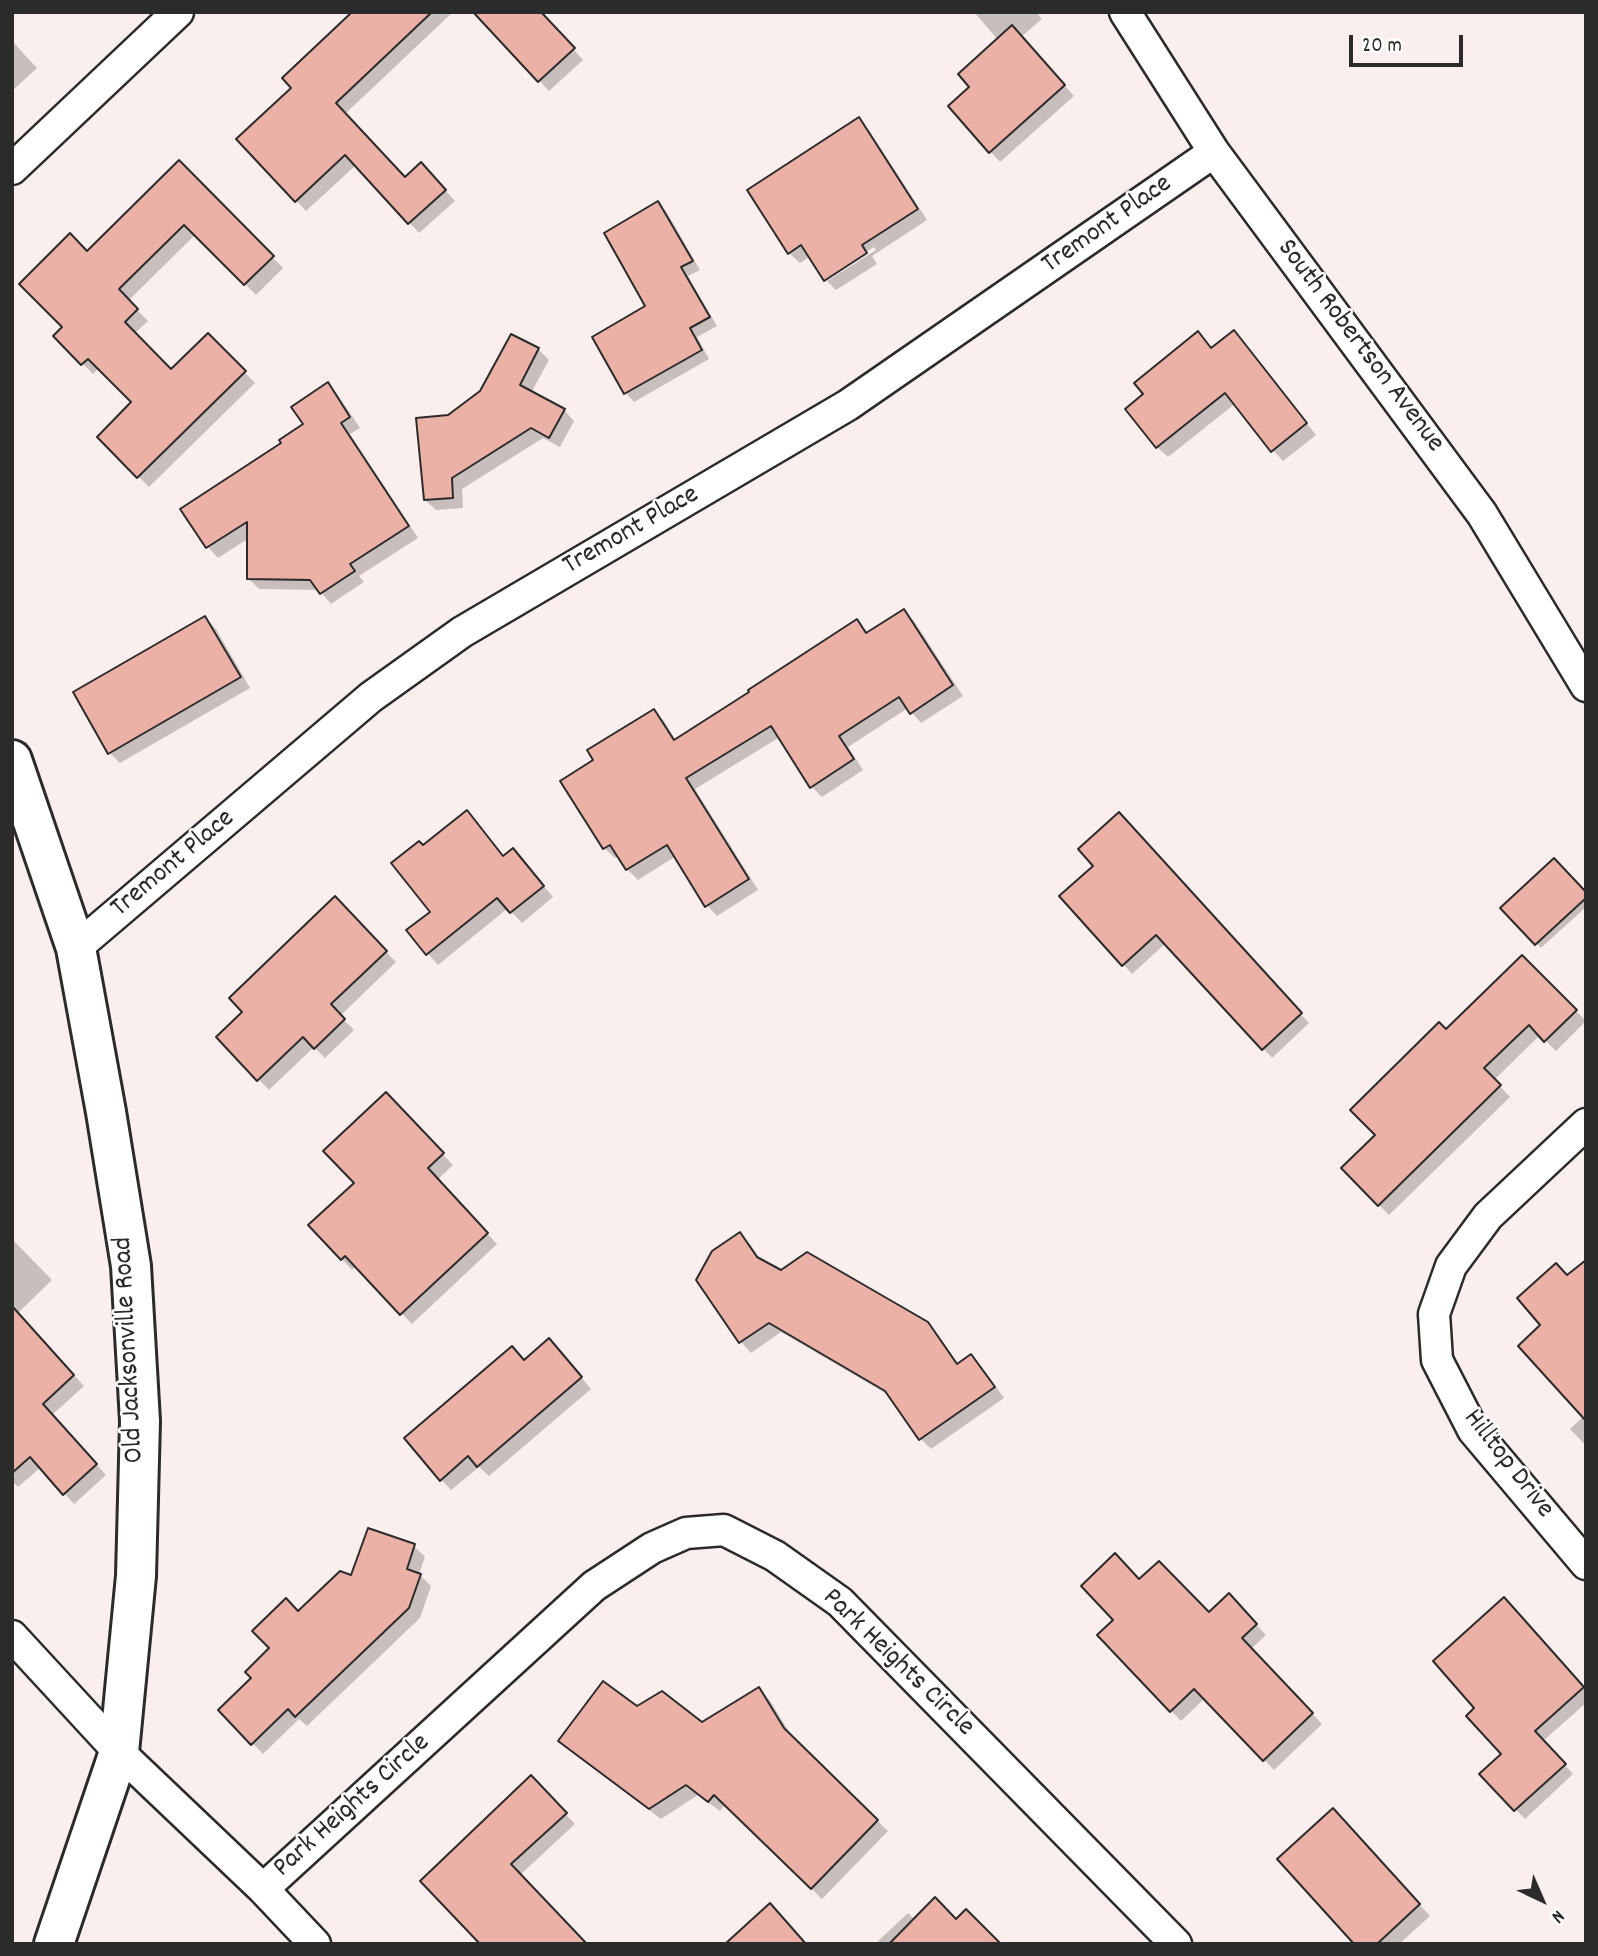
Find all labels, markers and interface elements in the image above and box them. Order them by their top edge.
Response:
scale bar [1353,21,1467,65]
text: 20 m [1362,32,1402,62]
street label: Tremont Place [1036,169,1180,283]
street label: South Robertson Avenue [1268,234,1450,460]
street label: Tremont Place [558,480,706,584]
street label: Tremont Place [105,803,243,927]
street label: Old Jacksonville Road [108,1236,154,1464]
street label: Hilltop Drive [1454,1404,1560,1526]
street label: Park Heights Circle [814,1583,980,1745]
street label: Park Heights Circle [268,1728,438,1886]
north arrow [1507,1865,1577,1935]
text: N [1544,1902,1570,1928]

